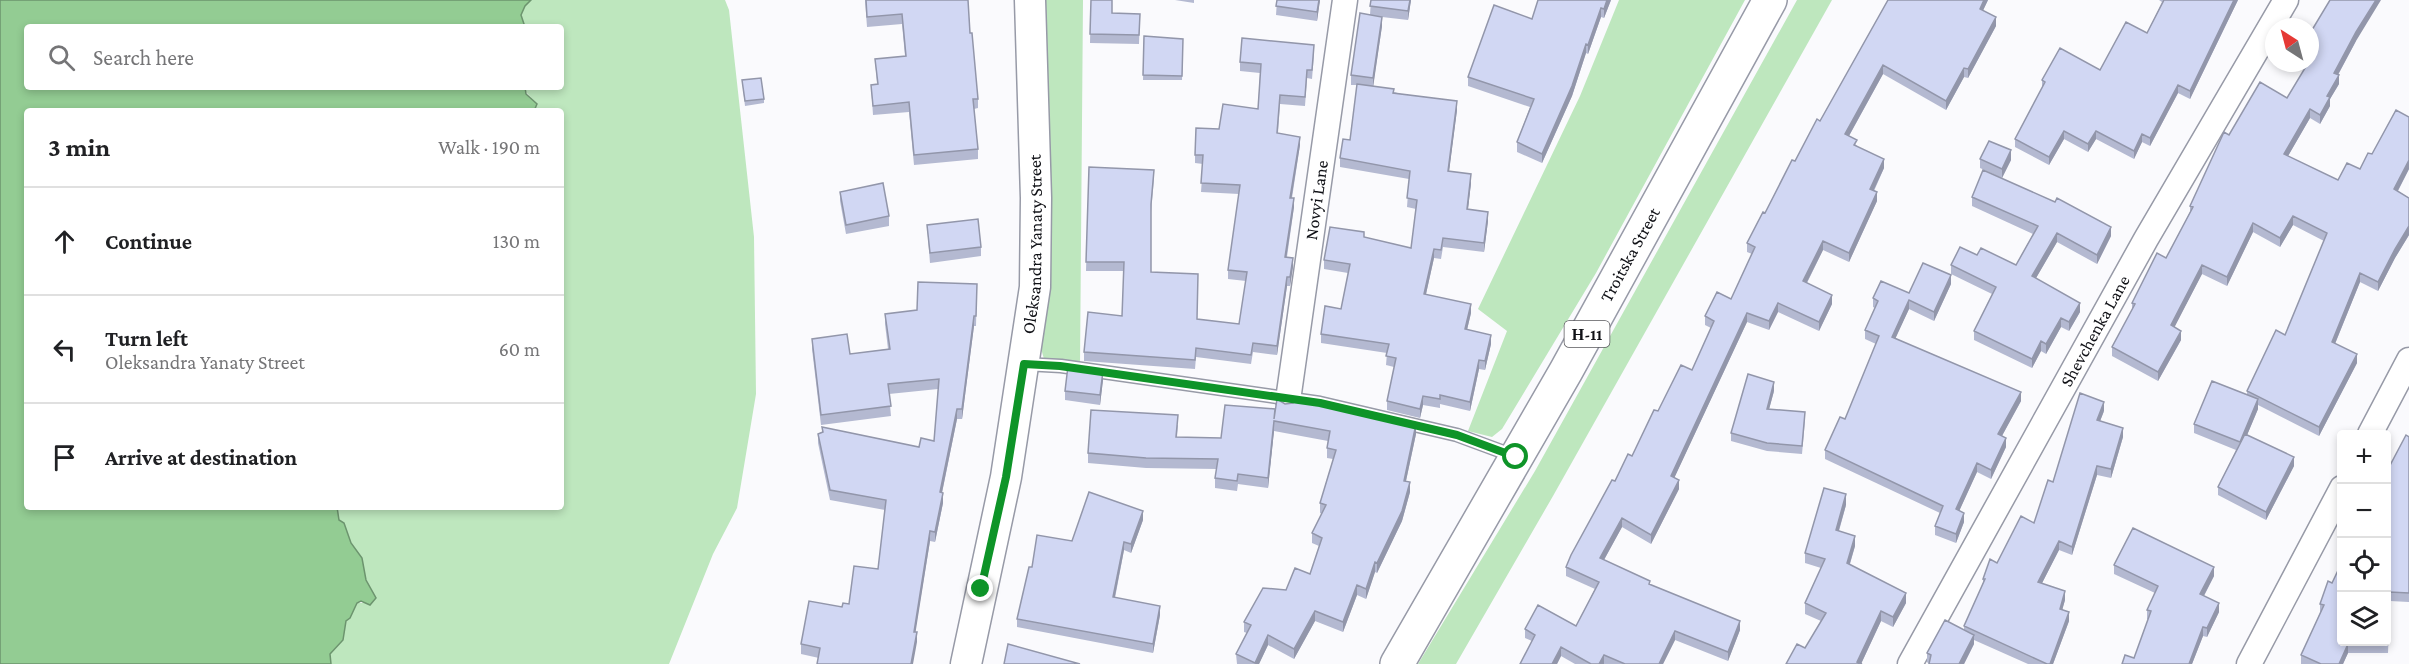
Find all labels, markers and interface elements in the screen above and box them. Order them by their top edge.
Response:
north arrow [2265,18,2319,72]
search box [24,24,564,90]
icon: search [45,41,78,74]
text: Search here [93,45,194,70]
text: 3 min [48,133,110,162]
text: Walk · 190 m [438,136,540,158]
street label: Oleksandra Yanaty Street [1018,153,1046,335]
street label: Novyi Lane [1301,159,1332,241]
street label: Troitska Street [1596,203,1664,305]
icon: ahead [48,225,81,258]
text: Continue [105,229,192,254]
text: 130 m [493,230,540,252]
street label: Shevchenka Lane [2056,272,2134,390]
road number: Н-11 [1564,321,1610,347]
text: Turn left [105,326,188,351]
icon: left [48,333,81,366]
text: 60 m [499,338,540,360]
text: Oleksandra Yanaty Street [105,351,305,373]
map controls [2337,430,2391,646]
button: + [2337,430,2391,484]
icon: arrive [48,441,81,474]
route start [1502,443,1528,469]
text: Arrive at destination [105,445,297,470]
button: − [2337,484,2391,538]
button: locate [2337,538,2391,592]
route end [967,575,993,601]
button: layers [2337,592,2391,646]

